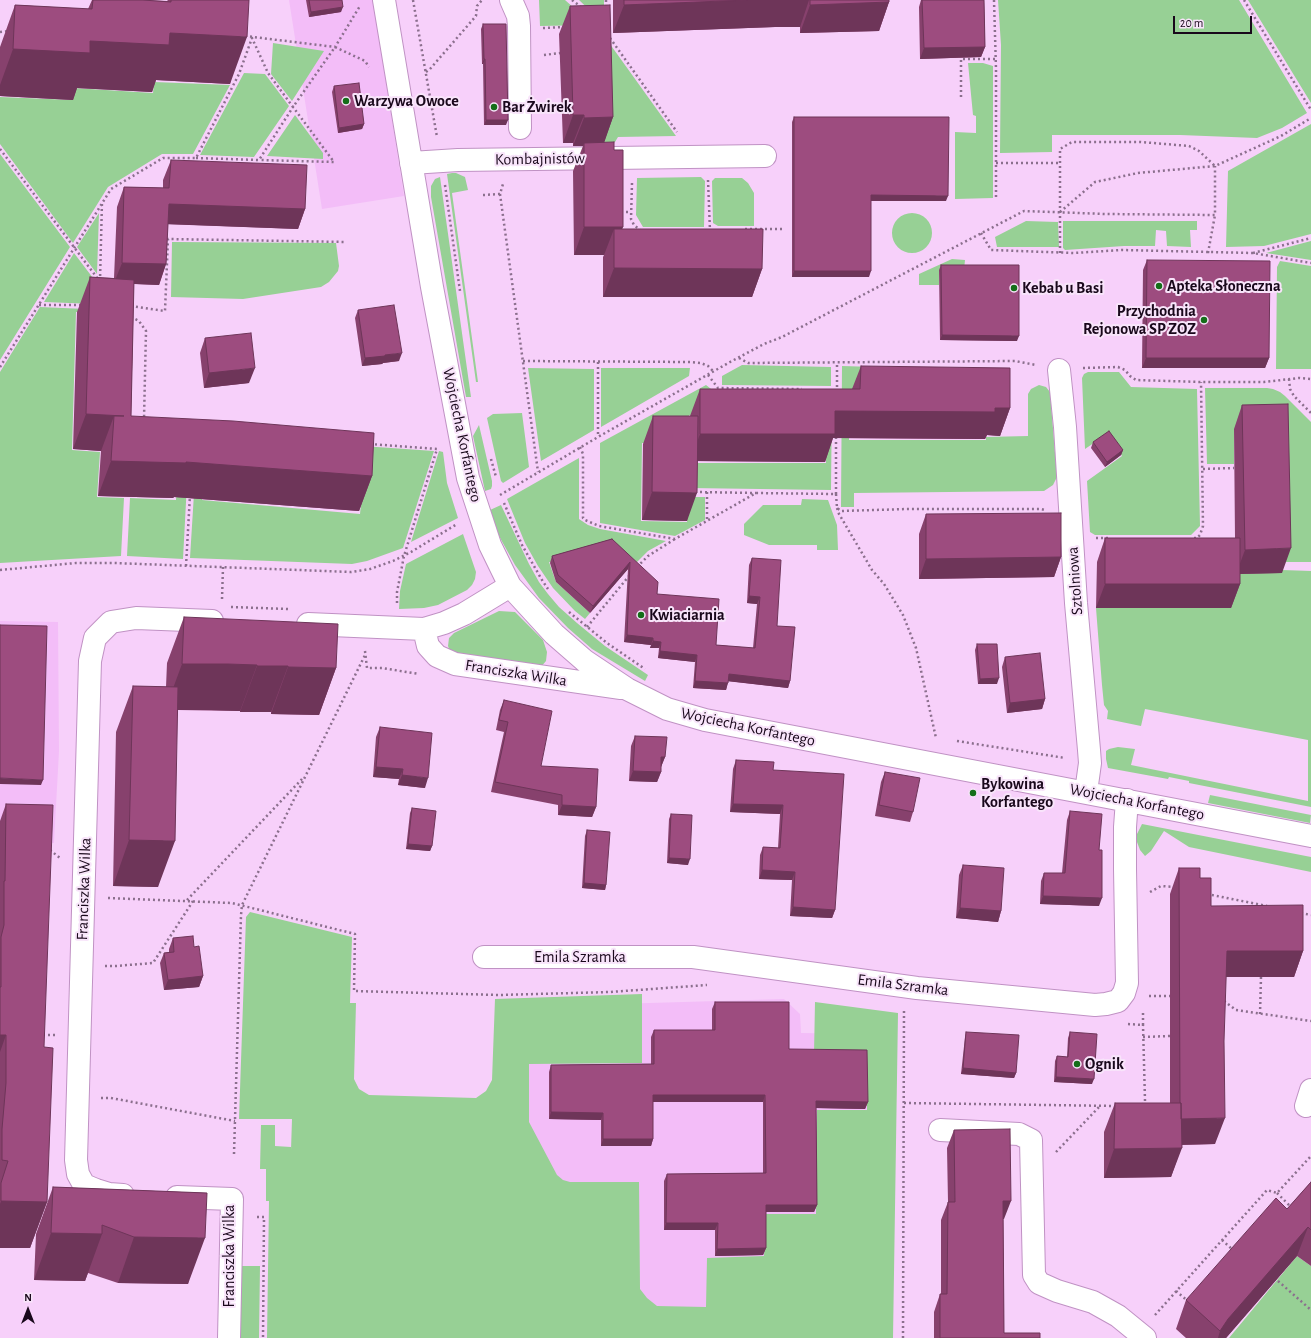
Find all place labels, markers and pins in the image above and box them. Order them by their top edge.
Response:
place label: Warzywa Owoce [354,91,459,111]
marker: Warzywa Owoce [341,96,351,106]
place label: Bar Żwirek [502,97,572,117]
marker: Bar Żwirek [489,102,499,112]
place label: Apteka Słoneczna [1167,276,1281,296]
place label: Kebab u Basi [1022,278,1103,298]
marker: Apteka Słoneczna [1154,281,1164,291]
marker: Kebab u Basi [1009,283,1019,293]
place label: Przychodnia Rejonowa SP ZOZ [1083,301,1196,339]
marker: Przychodnia Rejonowa SP ZOZ [1199,315,1209,325]
place label: Kwiaciarnia [649,605,725,625]
marker: Kwiaciarnia [636,610,646,620]
place label: Bykowina Korfantego [981,774,1053,812]
marker: Bykowina Korfantego [968,788,978,798]
place label: Ognik [1085,1054,1124,1074]
marker: Ognik [1072,1059,1082,1069]

